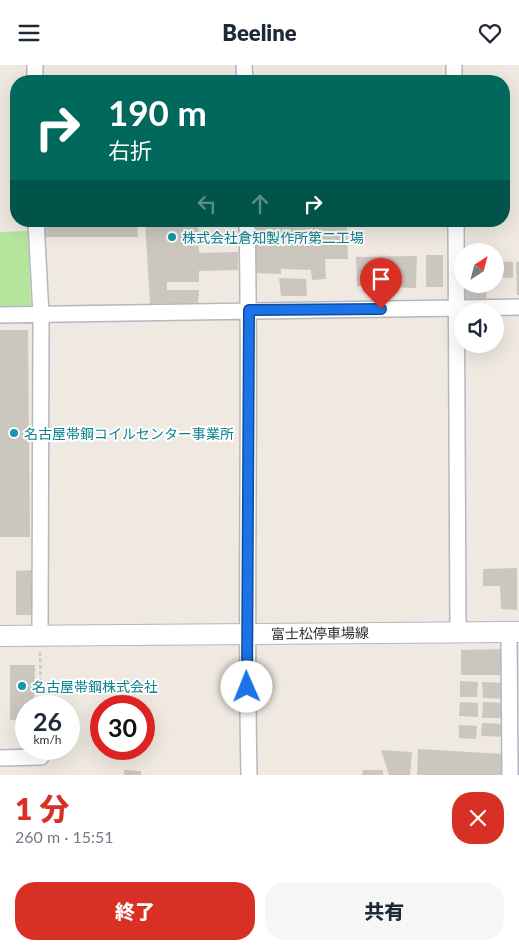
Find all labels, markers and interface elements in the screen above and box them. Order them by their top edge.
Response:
icon: menu [15,19,43,47]
text: Beeline [222,19,297,46]
icon: heart [476,19,504,47]
text: 190 m [108,91,207,133]
icon: right [25,95,90,160]
text: 右折 [108,137,152,164]
icon: left [193,190,221,218]
icon: ahead [246,190,274,218]
icon: right [299,190,327,218]
place label: 株式会社倉知製作所第二工場 [182,229,364,246]
marker: 株式会社倉知製作所第二工場 [166,231,178,243]
north arrow [454,243,504,293]
map controls [454,243,504,353]
pin [360,258,402,309]
icon: arrive [367,265,395,293]
button: sound [454,303,504,353]
place label: 名古屋帯鋼コイルセンター事業所 [24,425,234,442]
marker: 名古屋帯鋼コイルセンター事業所 [8,427,20,439]
street label: 富士松停車場線 [271,624,369,642]
position arrow [220,660,272,712]
place label: 名古屋帯鋼株式会社 [32,678,158,695]
marker: 名古屋帯鋼株式会社 [16,680,28,692]
speed limit sign: 30 [90,695,155,760]
text: 26 [33,706,62,736]
text: km/h [33,732,62,747]
text: 1 分 [15,790,69,826]
button: close [452,792,504,844]
text: 260 m · 15:51 [15,827,114,846]
button: 終了 [15,882,255,940]
button: 共有 [265,882,504,940]

